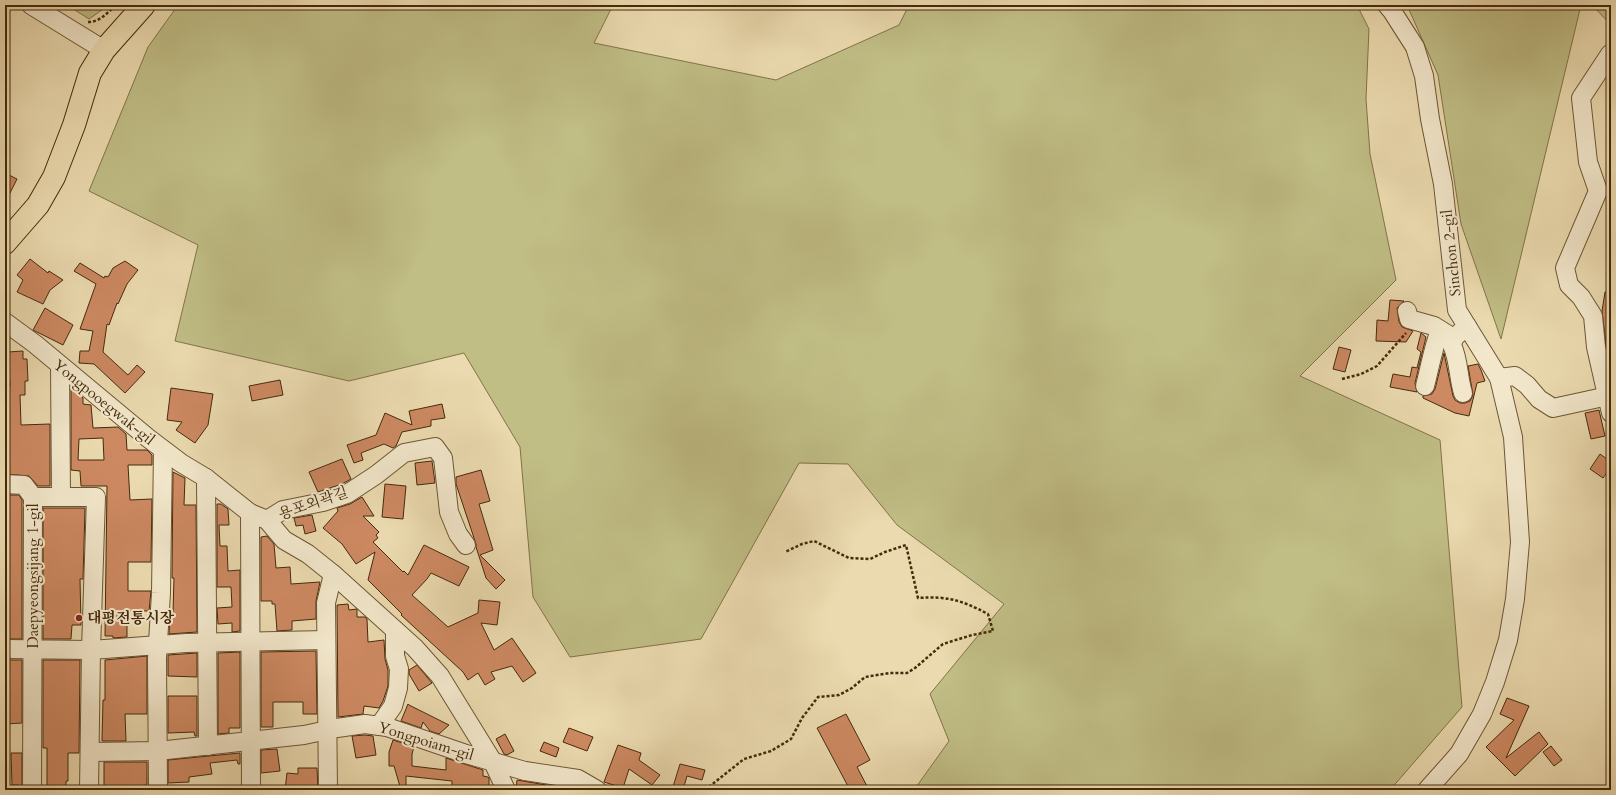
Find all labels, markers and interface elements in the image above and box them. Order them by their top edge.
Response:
street label: Sinchon 2-gil [1436,209,1465,297]
street label: Yongpooegwak-gil [49,355,159,449]
street label: 용포외곽길 [275,482,351,524]
street label: Daepyeongsijang 1-gil [23,503,43,648]
place label: 대평전통시장 [87,608,174,628]
marker: 대평전통시장 [74,613,84,623]
street label: Yongpoiam-gil [376,717,476,765]

